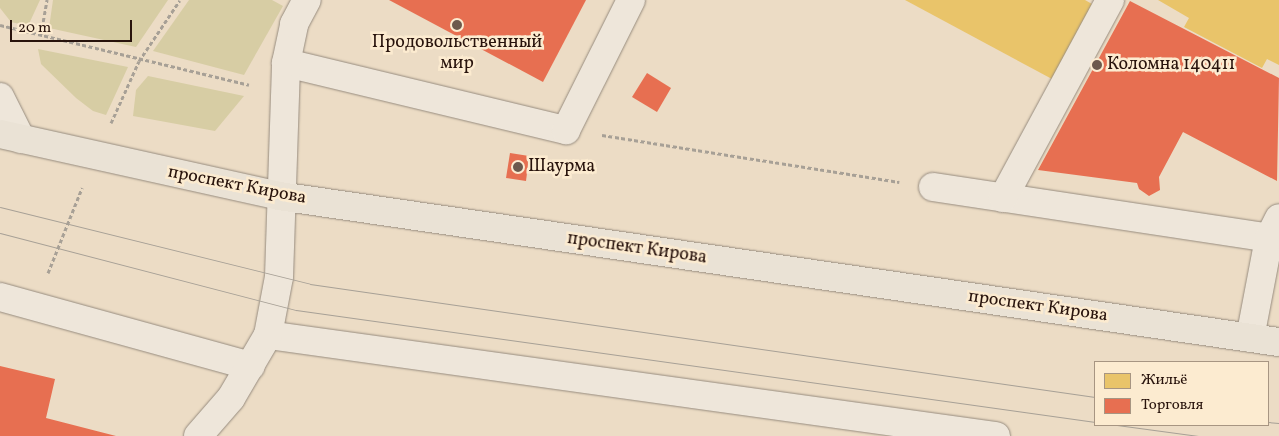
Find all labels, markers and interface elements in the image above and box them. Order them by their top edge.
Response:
scale bar [12,10,135,42]
text: 20 m [18,18,51,39]
marker: Продовольственный мир [451,19,463,31]
place label: Продовольственный мир [372,33,542,76]
place label: Коломна 140411 [1107,54,1236,76]
marker: Коломна 140411 [1091,59,1103,71]
place label: Шаурма [528,156,595,178]
marker: Шаурма [512,161,524,173]
street label: проспект Кирова [166,162,308,210]
street label: проспект Кирова [566,229,708,269]
street label: проспект Кирова [967,287,1109,327]
legend [1094,361,1269,426]
text: Жильё [1141,370,1187,391]
text: Торговля [1141,395,1203,416]

